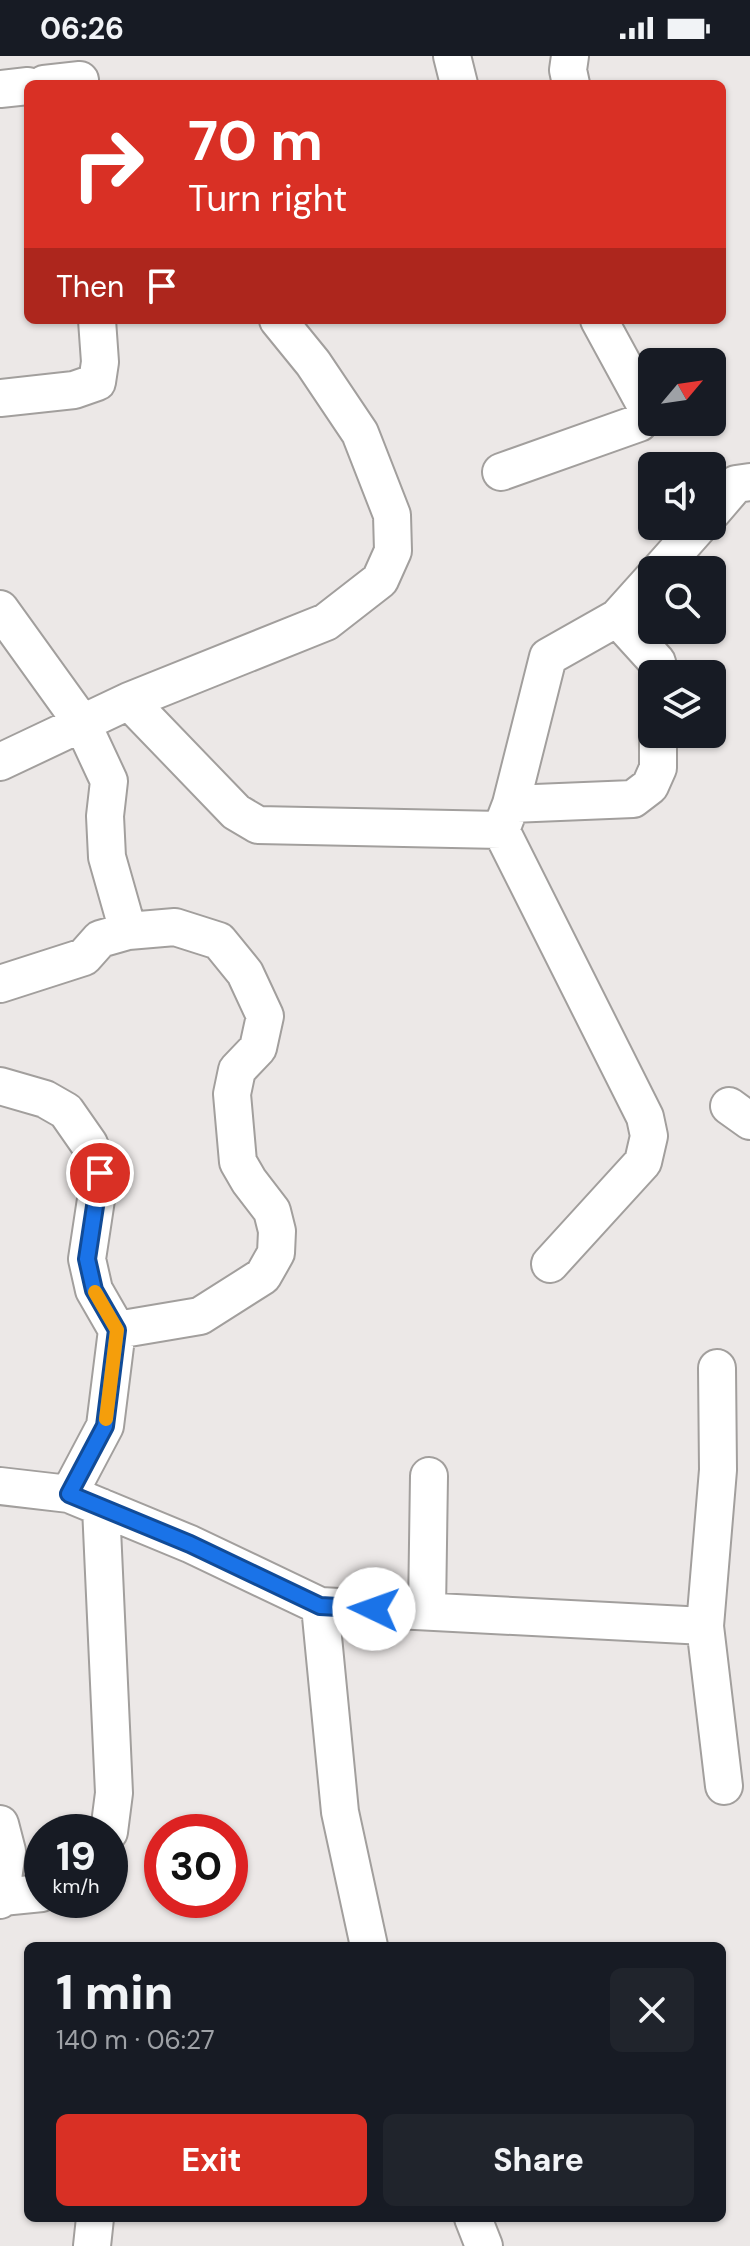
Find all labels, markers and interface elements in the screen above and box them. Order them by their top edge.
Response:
text: 06:26 [40,9,124,48]
text: 70 m [188,104,323,177]
icon: right [56,112,160,216]
text: Turn right [188,175,347,222]
icon: arrive [140,264,184,308]
text: Then [56,267,124,306]
north arrow [638,348,726,436]
map controls [638,348,726,748]
button: sound [638,452,726,540]
button: search [638,556,726,644]
button: layers [638,660,726,748]
pin [66,1139,134,1207]
icon: arrive [78,1151,122,1195]
position arrow [332,1567,416,1651]
speed limit sign: 30 [144,1814,248,1918]
text: 19 [56,1830,96,1882]
text: km/h [52,1873,100,1899]
text: 1 min [56,1961,173,2024]
button: close [610,1968,694,2052]
text: 140 m · 06:27 [56,2023,215,2057]
button: Exit [56,2114,367,2206]
button: Share [383,2114,694,2206]

